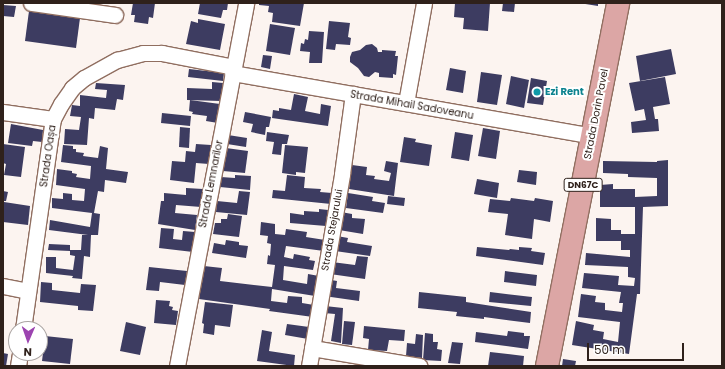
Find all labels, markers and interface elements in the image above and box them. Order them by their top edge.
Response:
street label: Strada Dorin Pavel [581,68,611,160]
place label: Ezi Rent [545,86,584,98]
marker: Ezi Rent [532,87,542,97]
street label: Strada Mihail Sadoveanu [349,88,475,122]
street label: Strada Oașa [38,124,58,188]
street label: Strada Lemnarilor [197,139,225,229]
road number: DN67C [563,178,603,192]
street label: Strada Stejarului [319,188,345,272]
north arrow [8,321,48,361]
scale bar [589,335,686,361]
text: 50 m [594,341,625,358]
text: N [23,344,32,360]

